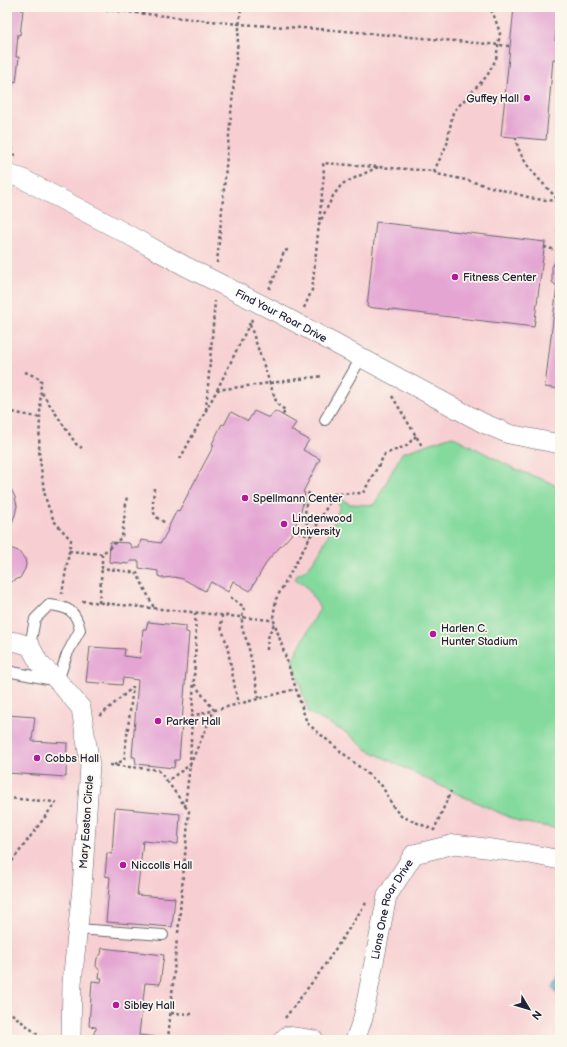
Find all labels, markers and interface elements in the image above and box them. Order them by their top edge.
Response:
place label: Guffey Hall [466,92,519,105]
marker: Guffey Hall [522,93,532,103]
place label: Fitness Center [463,271,537,284]
marker: Fitness Center [450,272,460,282]
street label: Find Your Roar Drive [233,287,330,345]
place label: Spellmann Center [253,492,343,505]
marker: Spellmann Center [240,493,250,503]
place label: Lindenwood University [292,512,352,538]
marker: Lindenwood University [279,519,289,529]
place label: Harlen C. Hunter Stadium [441,622,518,648]
marker: Harlen C. Hunter Stadium [428,629,438,639]
place label: Parker Hall [166,715,221,728]
marker: Parker Hall [153,716,163,726]
place label: Cobbs Hall [45,752,99,765]
marker: Cobbs Hall [32,753,42,763]
street label: Mary Easton Circle [77,774,96,869]
street label: Lions One Roar Drive [369,856,416,960]
place label: Niccolls Hall [131,859,192,872]
marker: Niccolls Hall [118,860,128,870]
north arrow [509,989,549,1029]
place label: Sibley Hall [124,999,175,1012]
marker: Sibley Hall [111,1000,121,1010]
text: N [529,1008,544,1022]

